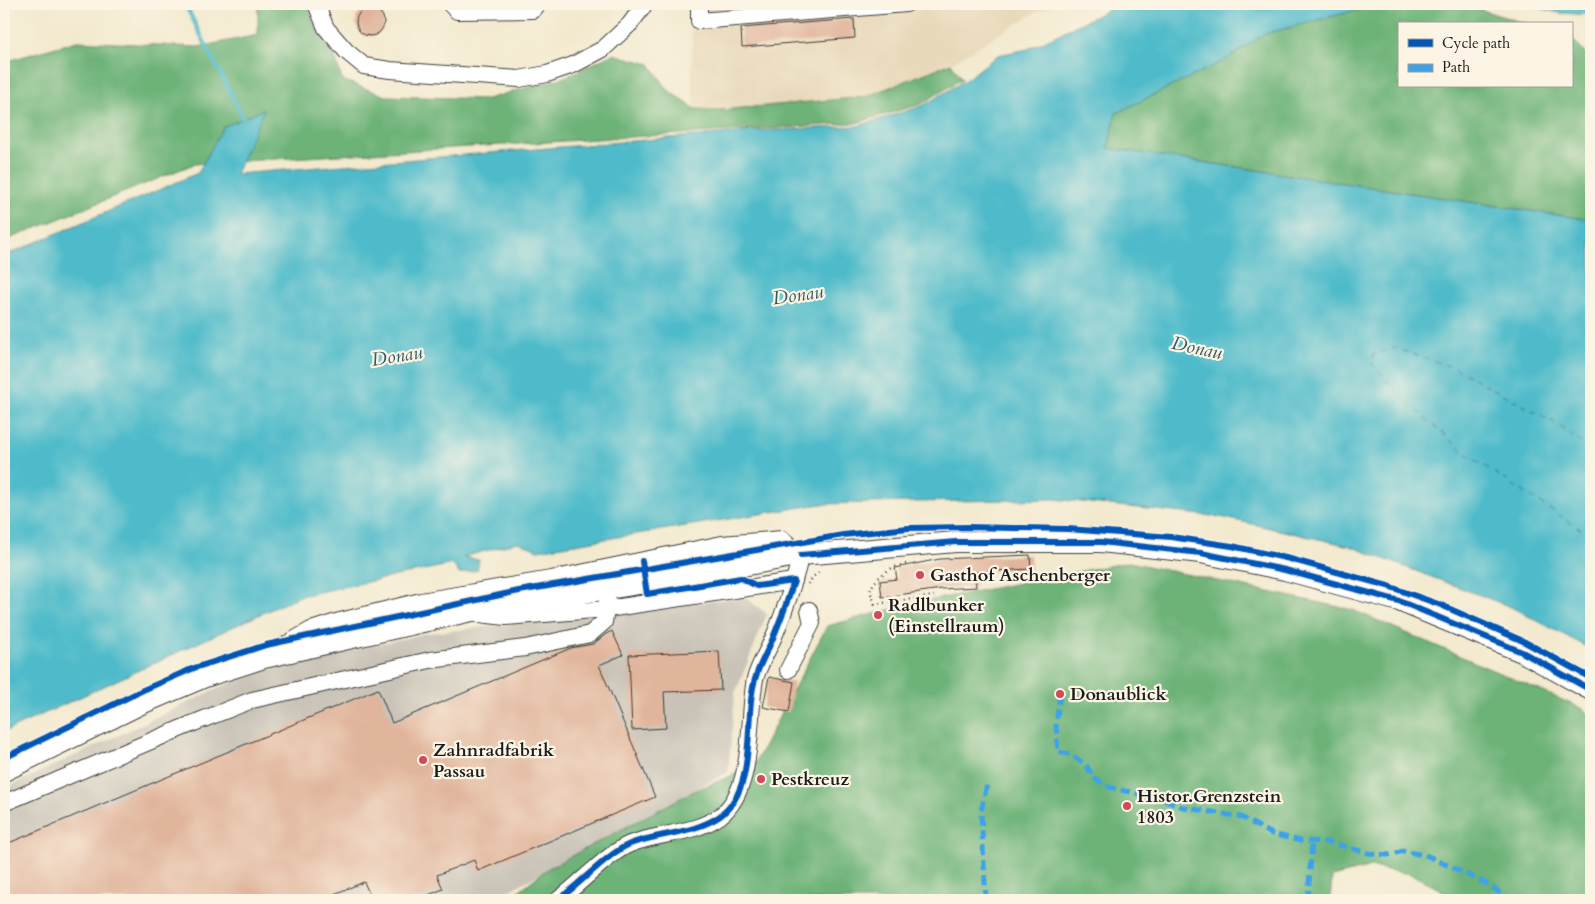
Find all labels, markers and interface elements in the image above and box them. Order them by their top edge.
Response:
legend [1398,22,1572,88]
text: Cycle path [1442,33,1511,53]
text: Path [1442,57,1471,77]
water label: Donau [771,279,825,311]
water label: Donau [1169,330,1225,366]
water label: Donau [370,339,425,373]
place label: Gasthof Aschenberger [930,563,1111,588]
marker: Gasthof Aschenberger [914,569,926,581]
place label: Radlbunker (Einstellraum) [888,593,1005,639]
marker: Radlbunker (Einstellraum) [872,609,884,621]
place label: Donaublick [1070,682,1167,707]
marker: Donaublick [1054,688,1066,700]
place label: Zahnradfabrik Passau [433,738,555,784]
marker: Zahnradfabrik Passau [417,754,429,766]
place label: Pestkreuz [771,767,850,792]
marker: Pestkreuz [755,773,767,785]
place label: Histor.Grenzstein 1803 [1137,784,1282,830]
marker: Histor.Grenzstein 1803 [1121,800,1133,812]

